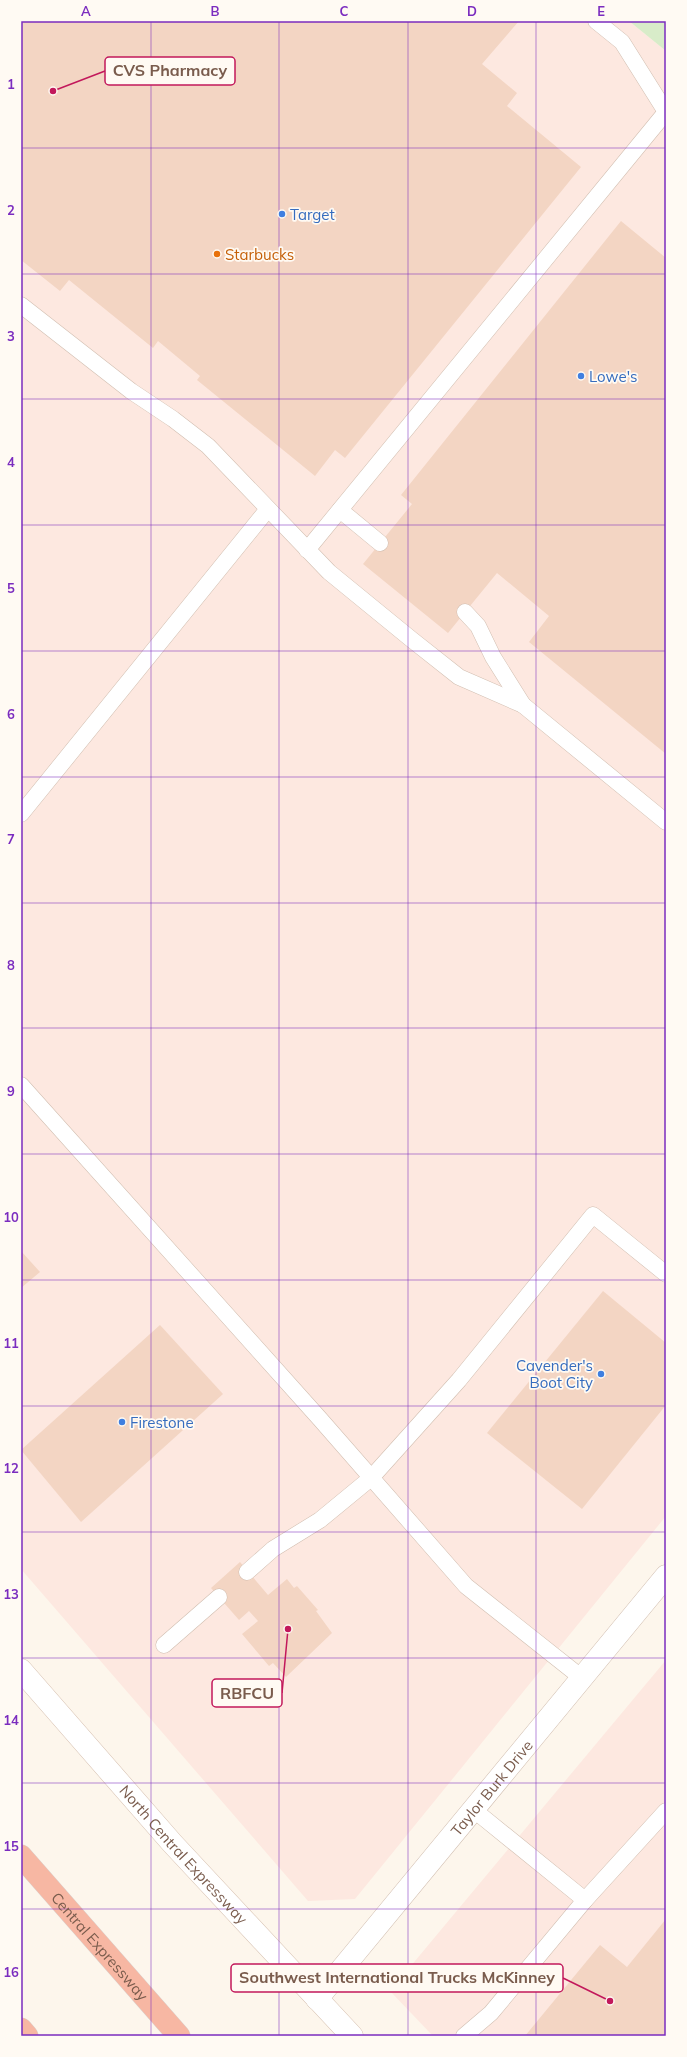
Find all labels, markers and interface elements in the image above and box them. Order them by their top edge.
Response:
text: A [81,3,91,19]
text: B [211,3,220,19]
text: C [340,3,349,19]
text: D [467,3,477,19]
text: E [597,3,605,19]
callout: CVS Pharmacy [105,57,235,85]
text: CVS Pharmacy [113,60,228,80]
text: 1 [7,76,15,92]
text: 2 [7,202,15,218]
place label: Target [290,205,335,224]
marker: Target [277,209,287,219]
place label: Starbucks [225,245,294,264]
marker: Starbucks [212,249,222,259]
text: 3 [7,328,15,344]
place label: Lowe's [589,367,637,386]
marker: Lowe's [576,371,586,381]
text: 4 [7,454,15,470]
text: 5 [7,580,15,596]
text: 6 [7,706,15,722]
text: 7 [7,831,15,847]
text: 8 [7,957,15,973]
text: 9 [7,1083,15,1099]
text: 10 [3,1209,19,1225]
text: 11 [3,1335,19,1351]
place label: Cavender's Boot City [516,1356,593,1392]
marker: Cavender's Boot City [596,1369,606,1379]
place label: Firestone [130,1413,194,1432]
marker: Firestone [117,1417,127,1427]
text: 12 [3,1460,19,1476]
text: 13 [3,1586,19,1602]
callout: RBFCU [212,1679,282,1707]
text: RBFCU [220,1683,274,1703]
text: 14 [3,1712,19,1728]
street label: Taylor Burk Drive [446,1736,536,1839]
street label: North Central Expressway [116,1781,252,1928]
text: 15 [3,1838,19,1854]
street label: Central Expressway [48,1888,153,2004]
text: 16 [3,1964,19,1980]
callout: Southwest International Trucks McKinney [231,1964,563,1992]
text: Southwest International Trucks McKinney [239,1967,555,1987]

